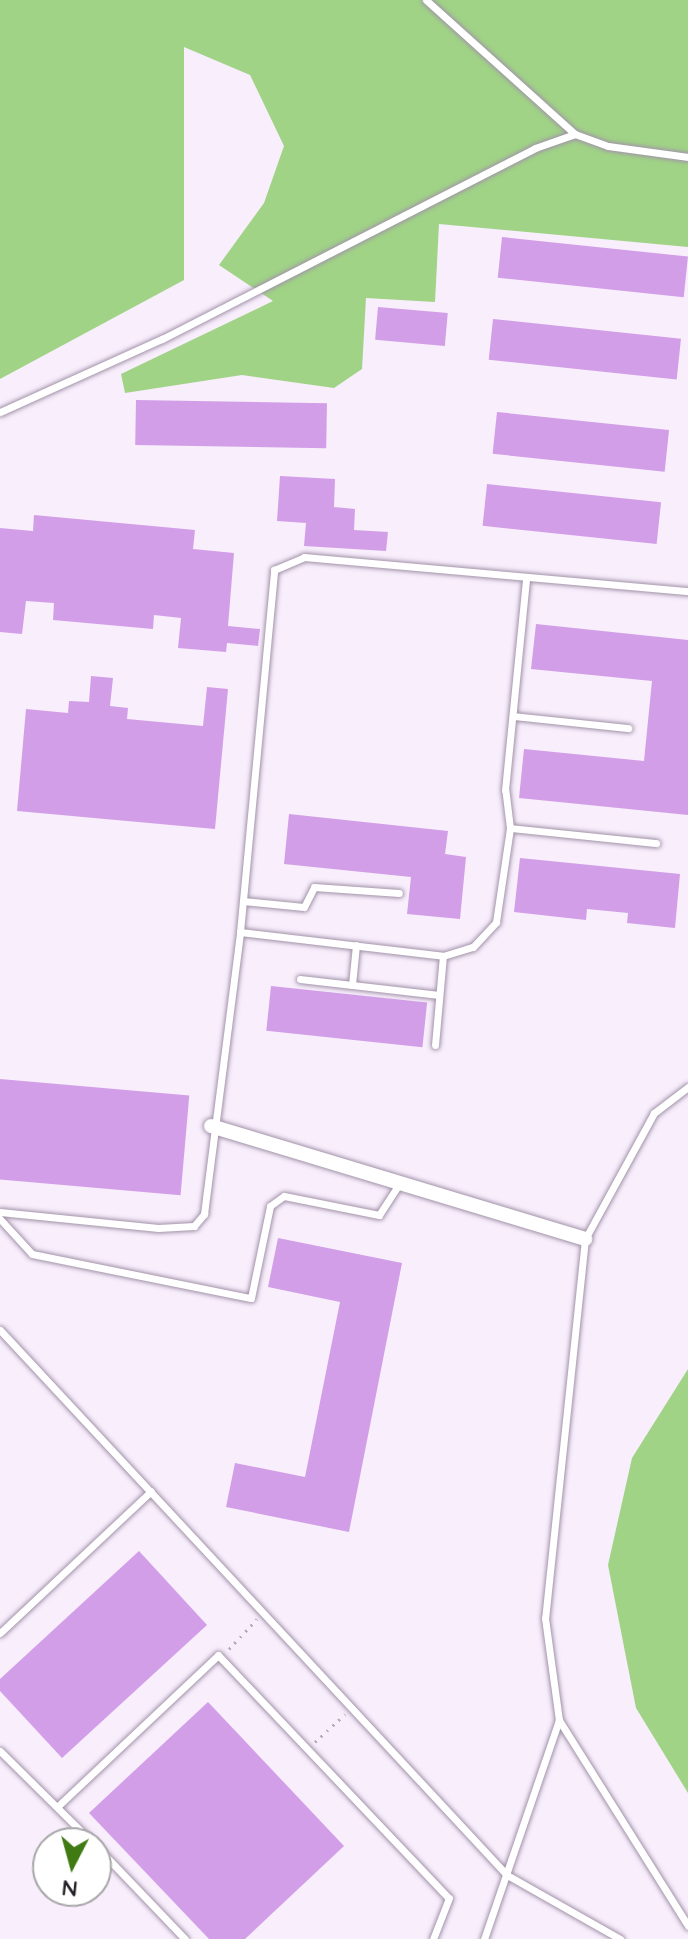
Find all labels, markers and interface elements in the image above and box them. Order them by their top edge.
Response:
north arrow [32,1827,112,1907]
text: N [60,1874,79,1904]

